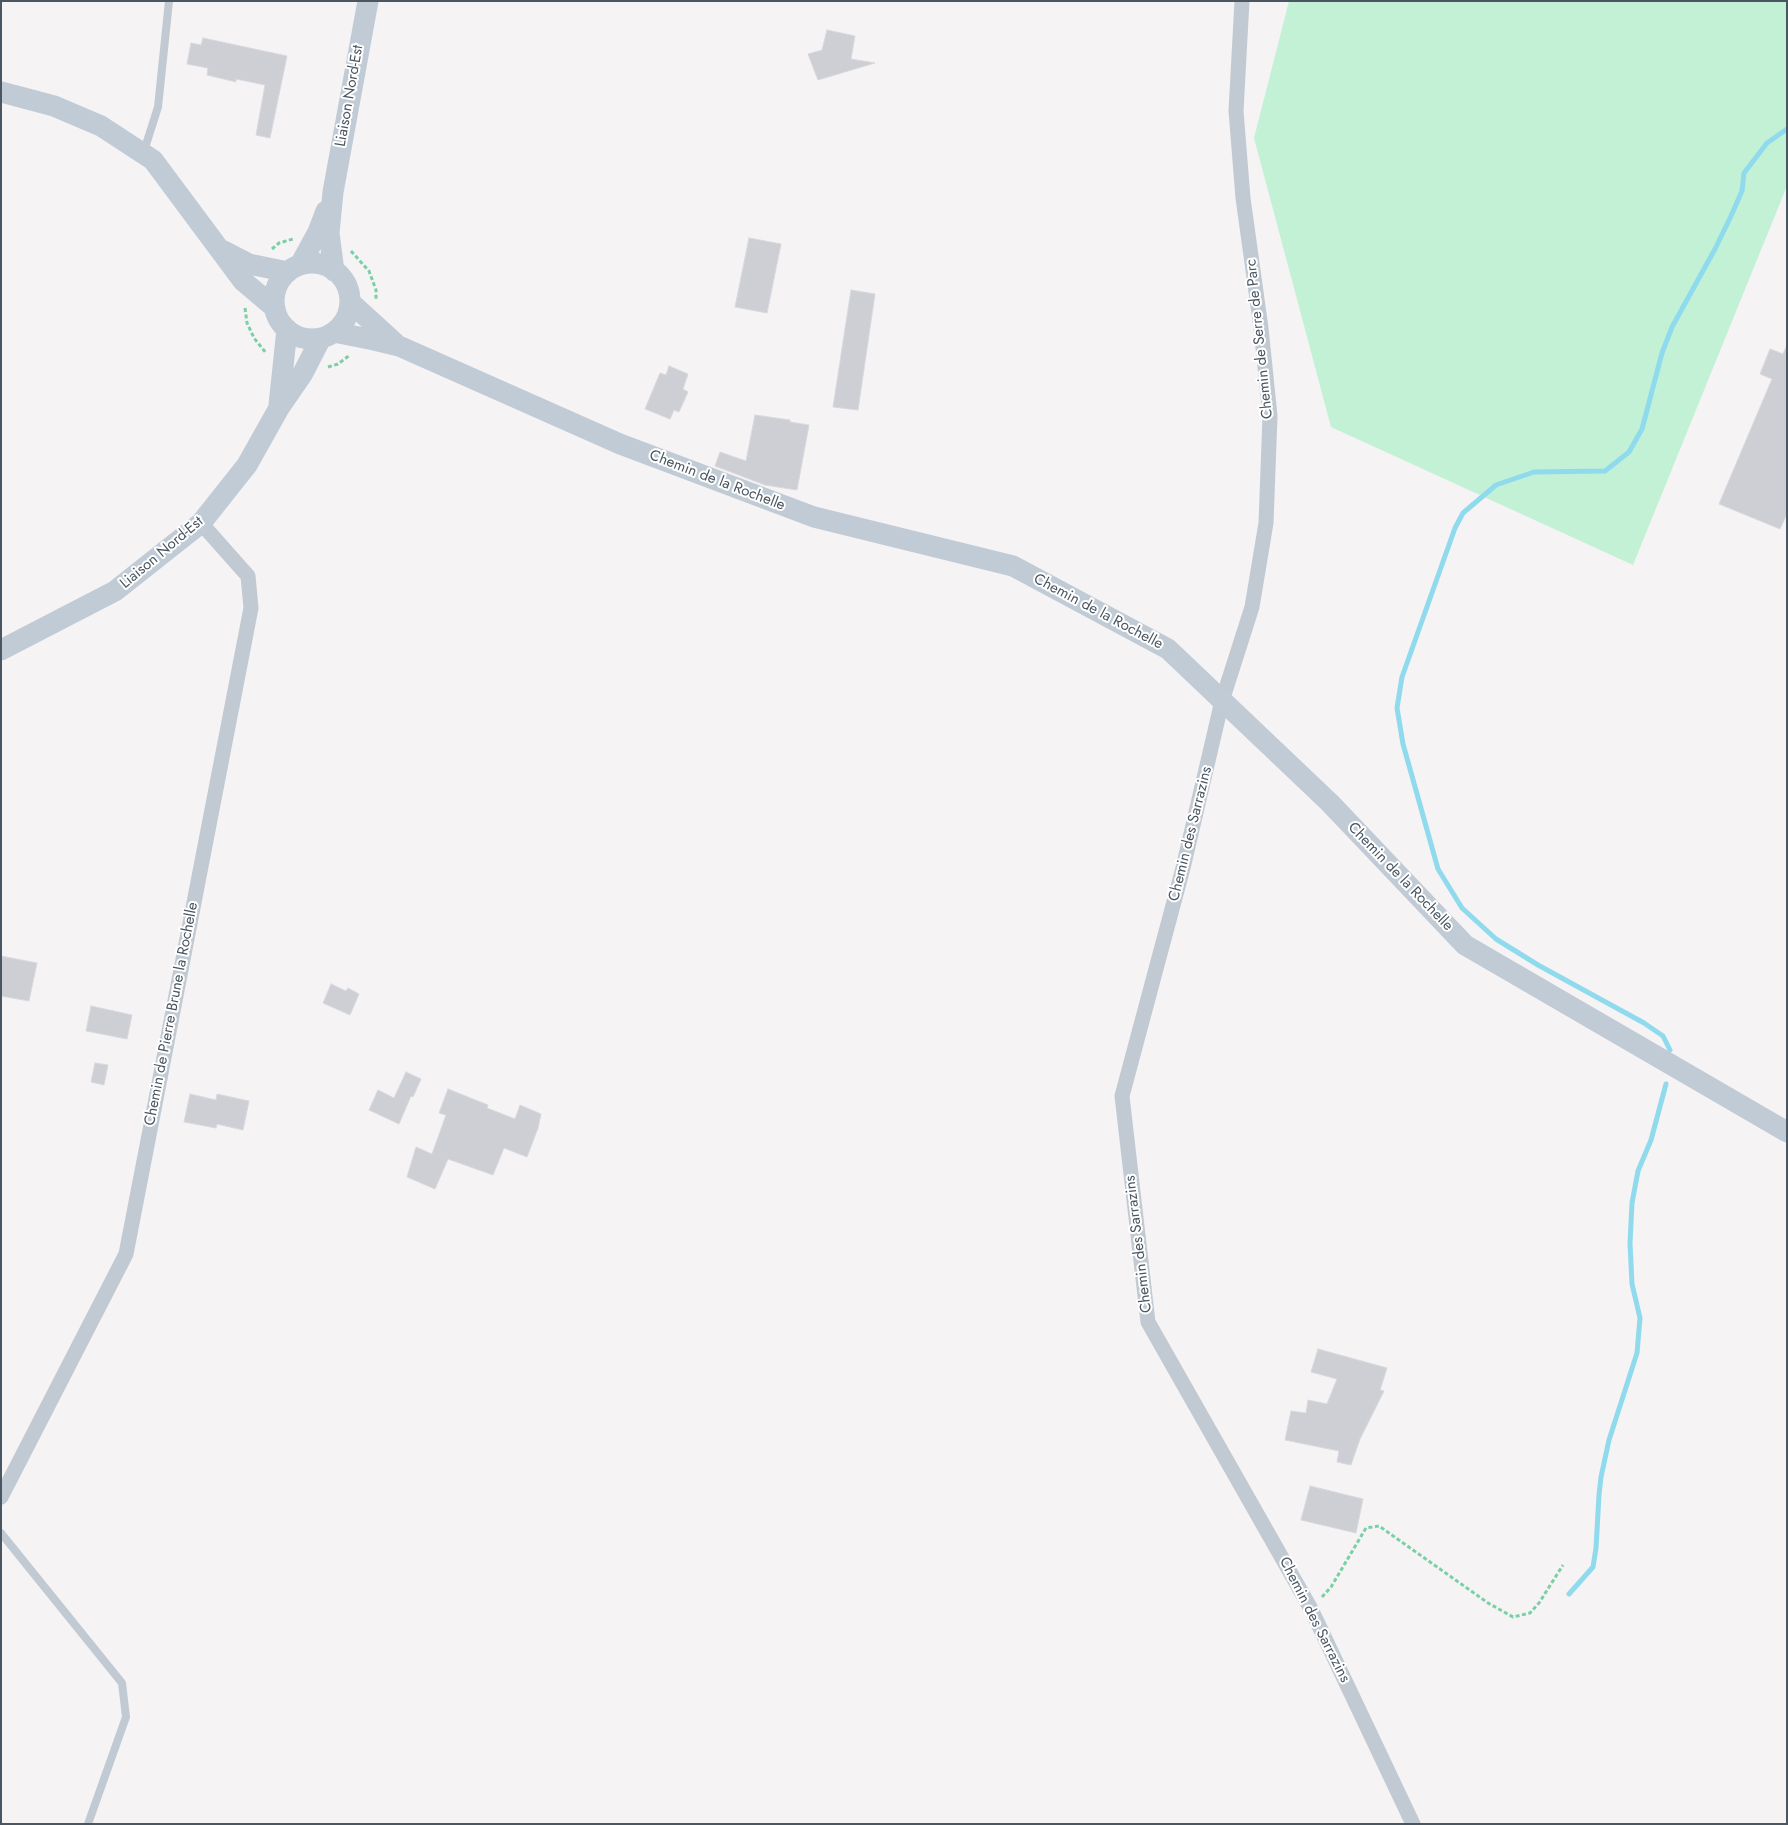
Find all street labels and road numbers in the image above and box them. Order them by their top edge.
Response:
street label: Liaison Nord-Est [332,44,368,148]
street label: Chemin de Serre de Parc [1243,258,1277,420]
street label: Chemin de la Rochelle [647,447,787,515]
street label: Liaison Nord-Est [117,513,207,593]
street label: Chemin de la Rochelle [1030,570,1166,654]
street label: Chemin des Sarrazins [1166,765,1216,903]
street label: Chemin de la Rochelle [1344,819,1456,935]
street label: Chemin de Pierre Brune la Rochelle [141,901,203,1127]
street label: Chemin des Sarrazins [1122,1174,1156,1314]
street label: Chemin des Sarrazins [1275,1554,1353,1686]

